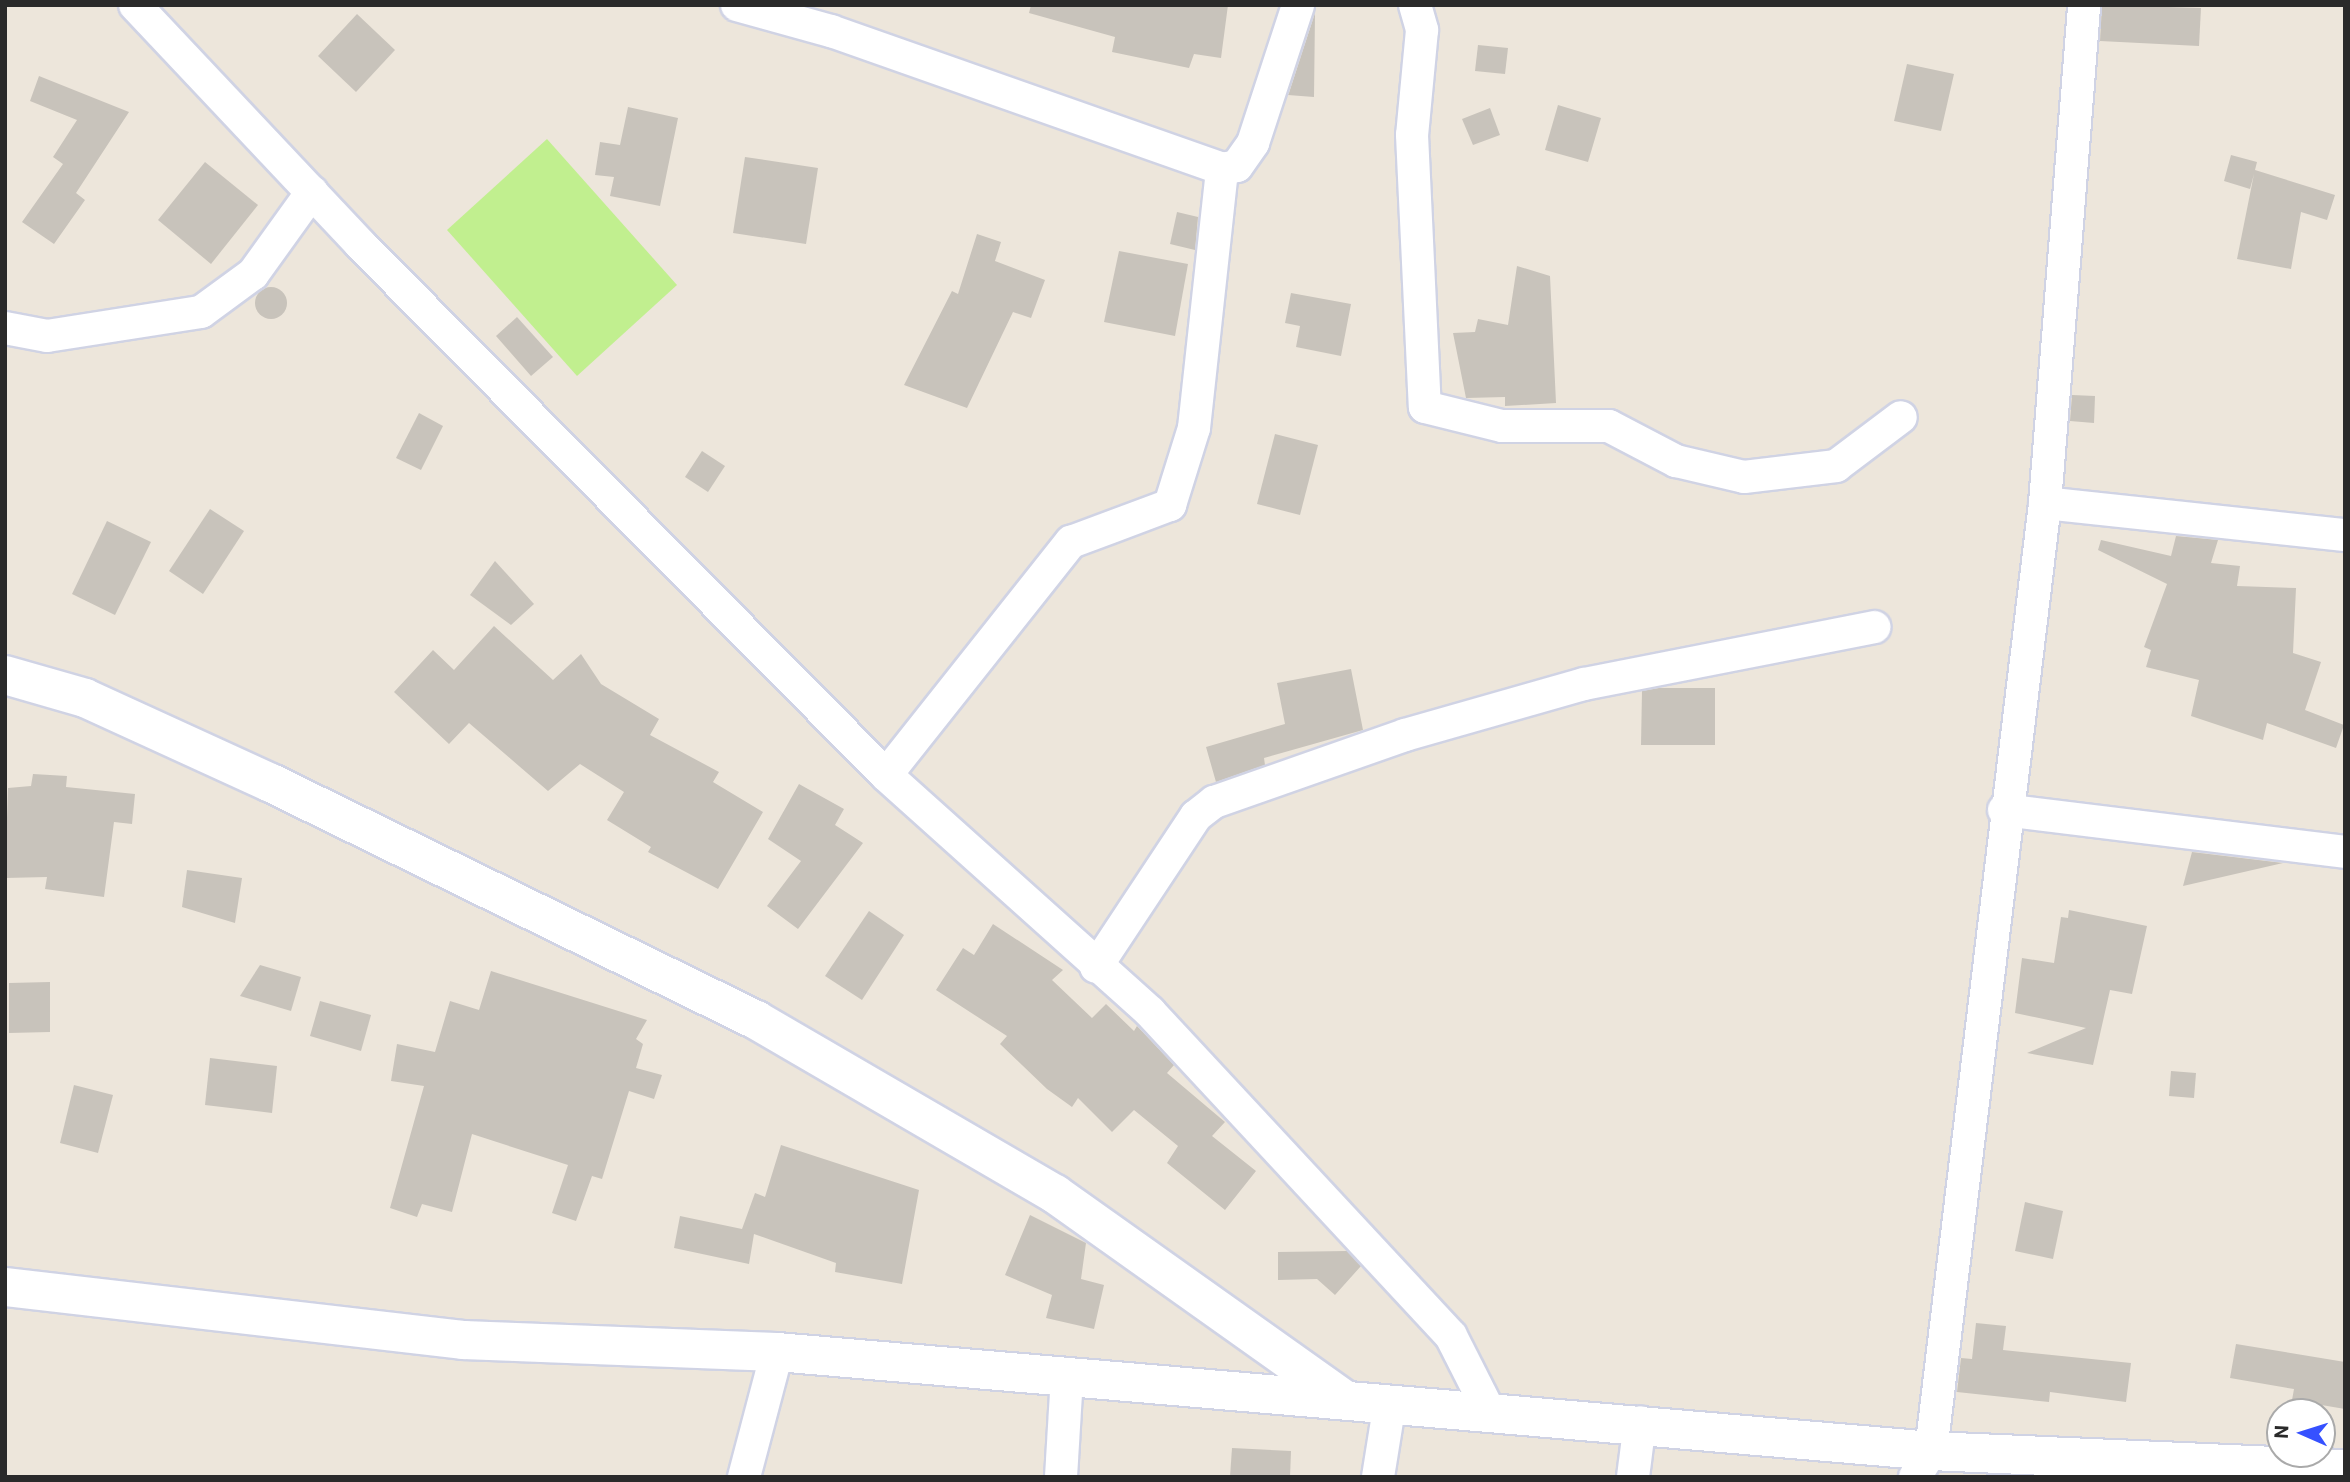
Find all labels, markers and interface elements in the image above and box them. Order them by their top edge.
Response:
north arrow [2266,1398,2336,1468]
text: N [2270,1425,2293,1439]

